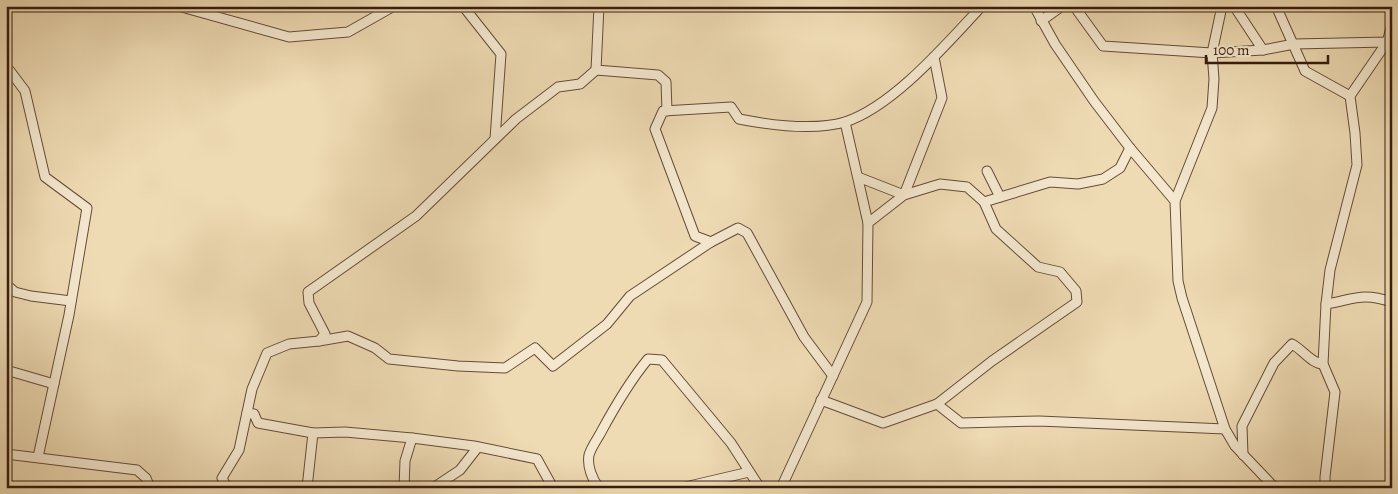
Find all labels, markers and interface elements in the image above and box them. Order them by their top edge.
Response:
scale bar [1206,32,1328,64]
text: 100 m [1213,40,1250,60]

